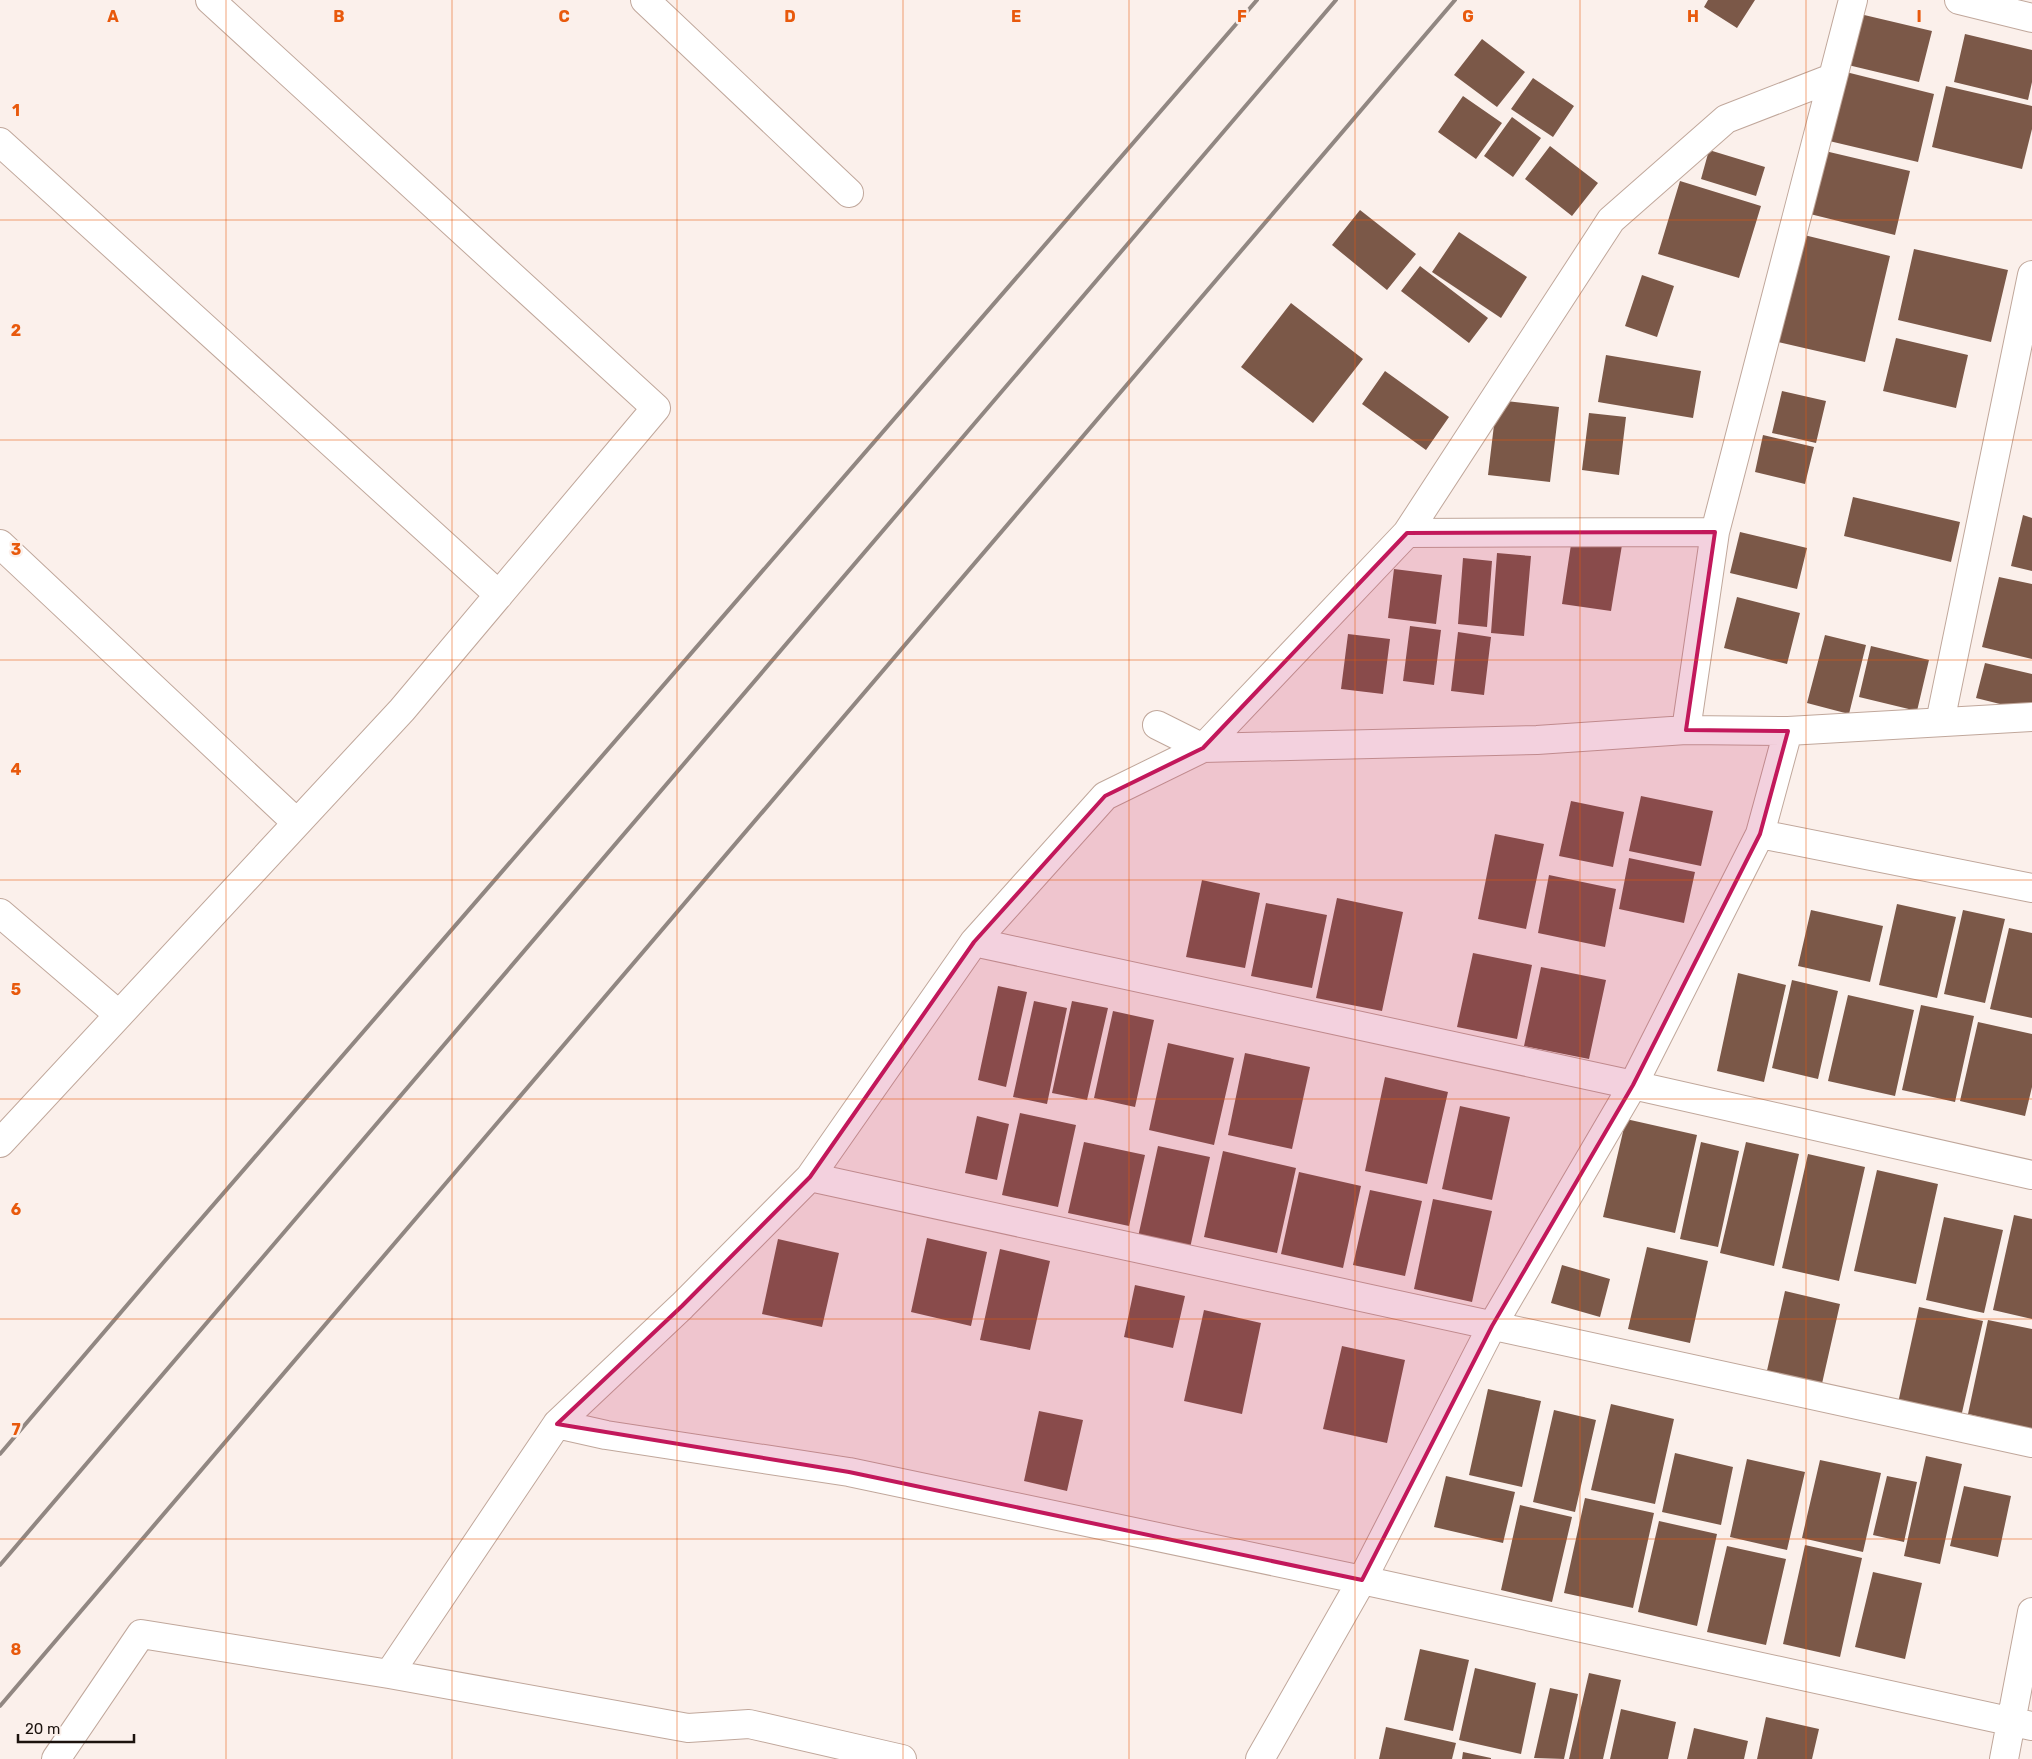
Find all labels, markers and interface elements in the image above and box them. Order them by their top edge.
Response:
text: A [107,7,119,26]
text: B [333,7,345,26]
text: C [558,7,570,26]
text: D [784,7,796,26]
text: E [1011,7,1021,26]
text: F [1237,7,1247,26]
text: G [1462,7,1474,26]
text: H [1687,7,1699,26]
text: I [1916,7,1922,26]
text: 1 [12,101,20,120]
text: 2 [11,321,21,340]
text: 3 [11,540,21,559]
text: 4 [11,760,22,779]
text: 5 [11,980,21,999]
text: 6 [11,1200,21,1219]
text: 7 [11,1420,21,1439]
text: 8 [11,1640,22,1659]
scale bar [18,1712,134,1744]
text: 20 m [25,1720,60,1738]

